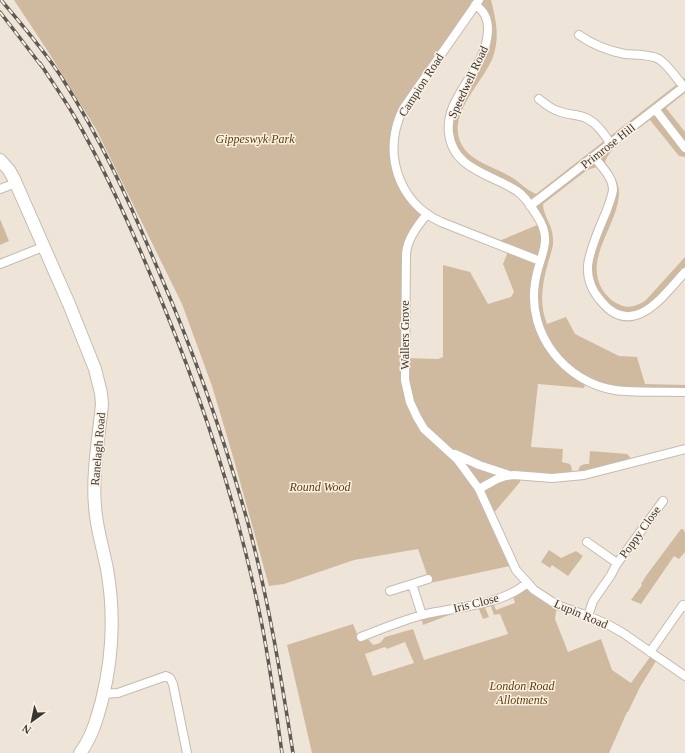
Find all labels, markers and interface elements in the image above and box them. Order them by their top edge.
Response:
street label: Speedwell Road [445,44,491,120]
street label: Campion Road [395,51,447,119]
street label: Primrose Hill [578,120,638,172]
park label: Gippeswyk Park [216,132,295,146]
street label: Wallers Grove [398,300,412,370]
street label: Ranelagh Road [88,412,108,486]
park label: Round Wood [288,480,352,494]
street label: Poppy Close [616,503,664,561]
street label: Iris Close [452,591,500,615]
street label: Lupin Road [552,596,610,632]
park label: London Road Allotments [488,679,555,707]
north arrow [12,701,52,741]
text: N [20,722,33,737]

